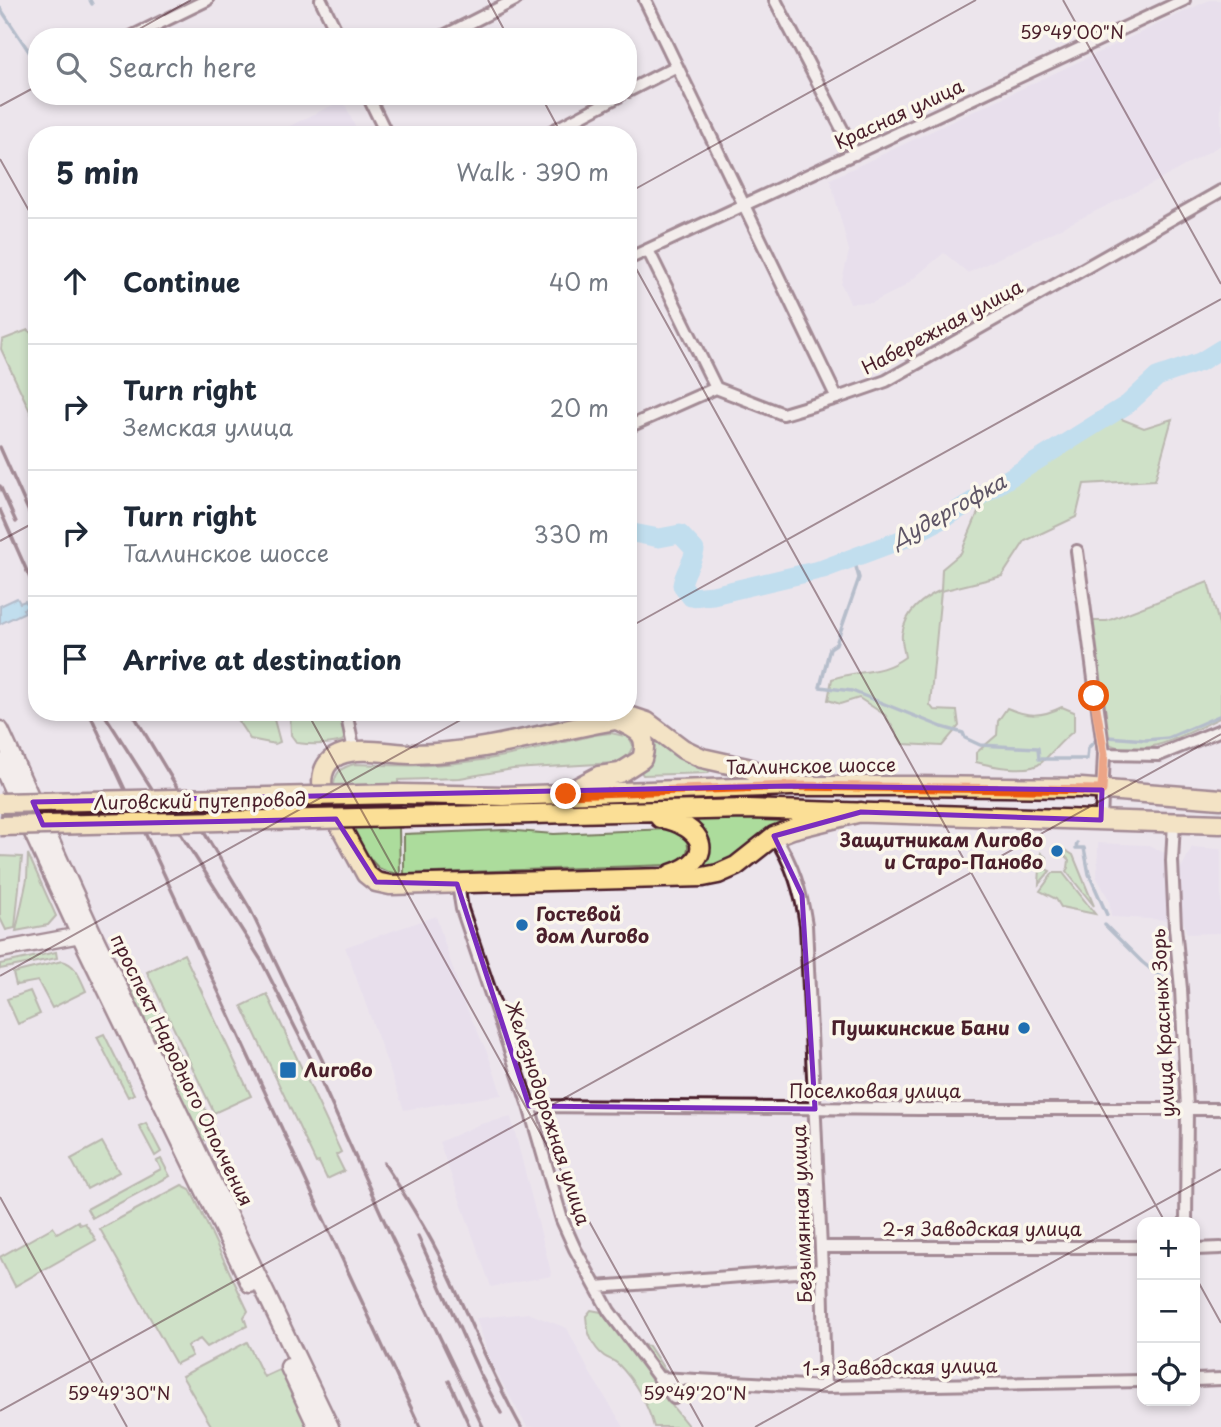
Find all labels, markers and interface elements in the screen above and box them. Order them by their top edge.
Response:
text: 59°49'00"N [1020,18,1124,45]
search box [28,28,637,105]
text: Search here [108,47,257,86]
icon: search [52,48,90,86]
street label: Красная улица [829,71,968,155]
text: 5 min [56,149,139,194]
text: Walk · 390 m [456,154,609,189]
icon: ahead [56,262,94,300]
text: Continue [123,262,240,301]
text: 40 m [549,264,609,299]
street label: Набережная улица [856,272,1027,381]
text: Turn right [123,370,257,409]
icon: right [56,388,94,426]
text: 20 m [550,390,609,425]
text: Земская улица [123,409,293,444]
water label: Дудергофка [883,464,1012,555]
text: Turn right [123,496,257,535]
icon: right [56,514,94,552]
text: 330 m [533,516,609,551]
text: Таллинское шоссе [123,535,329,570]
icon: arrive [56,640,94,678]
text: Arrive at destination [123,640,402,679]
route start [1078,680,1109,711]
street label: Таллинское шоссе [726,750,896,780]
route end [550,778,581,809]
street label: Лиговский путепровод [93,784,306,816]
place label: Защитникам Лигово и Старо-Паново [839,825,1043,875]
marker: Защитникам Лигово и Старо-Паново [1049,843,1065,859]
place label: Гостевой дом Лигово [536,899,649,949]
marker: Гостевой дом Лигово [514,917,530,933]
street label: улица Красных Зорь [1143,928,1181,1118]
street label: проспект Народного Ополчения [105,929,261,1210]
street label: Железнодорожная улица [499,997,598,1229]
place label: Пушкинские Бани [831,1013,1010,1041]
marker: Пушкинские Бани [1016,1020,1032,1036]
place label: Лигово [304,1055,373,1083]
marker: Лигово [278,1060,298,1080]
street label: Поселковая улица [789,1076,961,1104]
street label: Безымянная улица [784,1124,818,1304]
street label: 2-я Заводская улица [882,1214,1082,1242]
map controls [1137,1217,1200,1406]
button: + [1137,1217,1200,1280]
button: − [1137,1280,1200,1343]
button: locate [1137,1343,1200,1406]
street label: 1-я Заводская улица [802,1350,998,1382]
text: 59°49'30"N [67,1379,171,1406]
text: 59°49'20"N [643,1379,747,1406]

